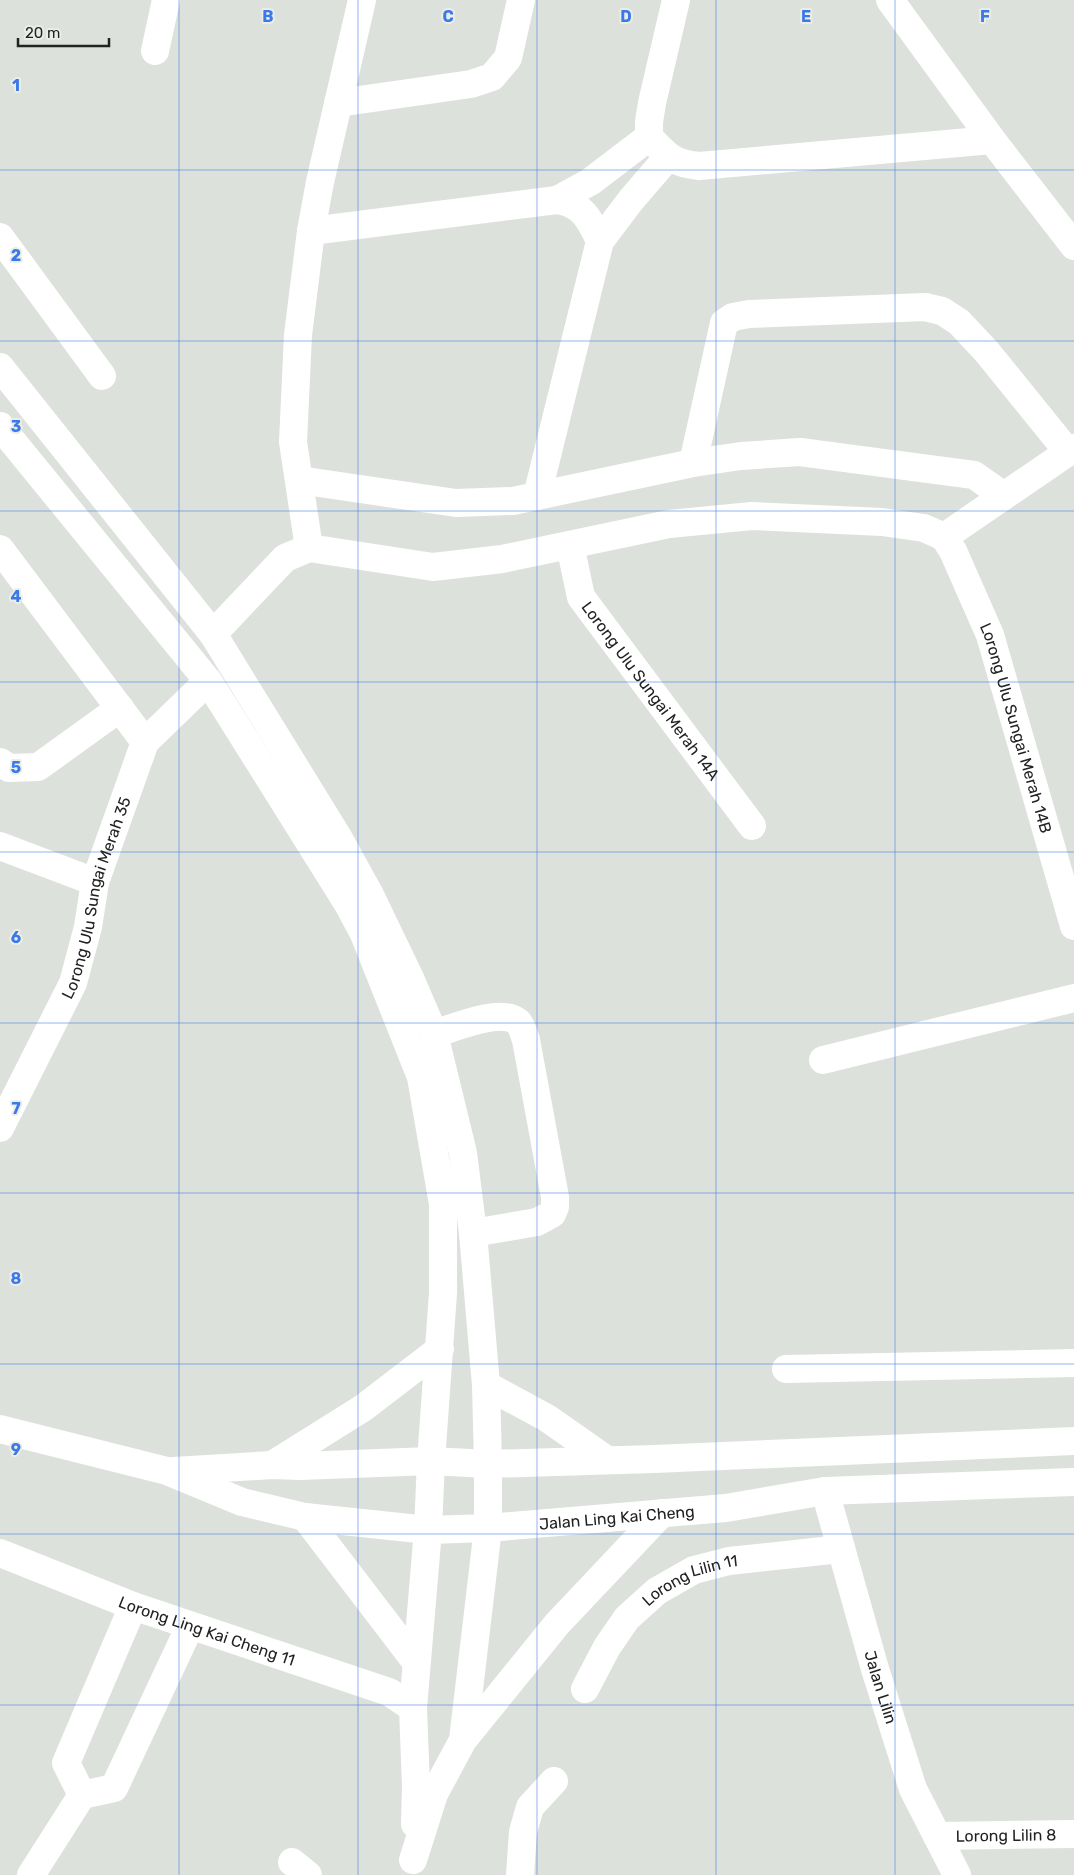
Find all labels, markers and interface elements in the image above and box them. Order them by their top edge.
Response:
text: B [262,7,274,26]
text: C [442,7,454,26]
text: D [620,7,632,26]
text: E [801,7,811,26]
text: F [980,7,990,26]
scale bar [18,15,109,47]
text: 20 m [25,24,60,42]
text: 1 [12,76,20,95]
text: 2 [11,246,21,265]
text: 3 [11,417,21,436]
text: 4 [11,587,22,606]
street label: Lorong Ulu Sungai Merah 14A [578,598,724,784]
street label: Lorong Ulu Sungai Merah 14B [976,620,1056,835]
text: 5 [11,758,21,777]
street label: Lorong Ulu Sungai Merah 35 [57,794,134,1002]
text: 6 [11,928,21,947]
text: 7 [11,1099,21,1118]
text: 8 [11,1269,22,1288]
text: 9 [11,1440,21,1459]
street label: Jalan Ling Kai Cheng [538,1501,695,1533]
street label: Lorong Lilin 11 [638,1551,738,1610]
street label: Lorong Ling Kai Cheng 11 [116,1592,297,1669]
street label: Jalan Lilin [861,1648,901,1726]
street label: Lorong Lilin 8 [955,1825,1057,1845]

